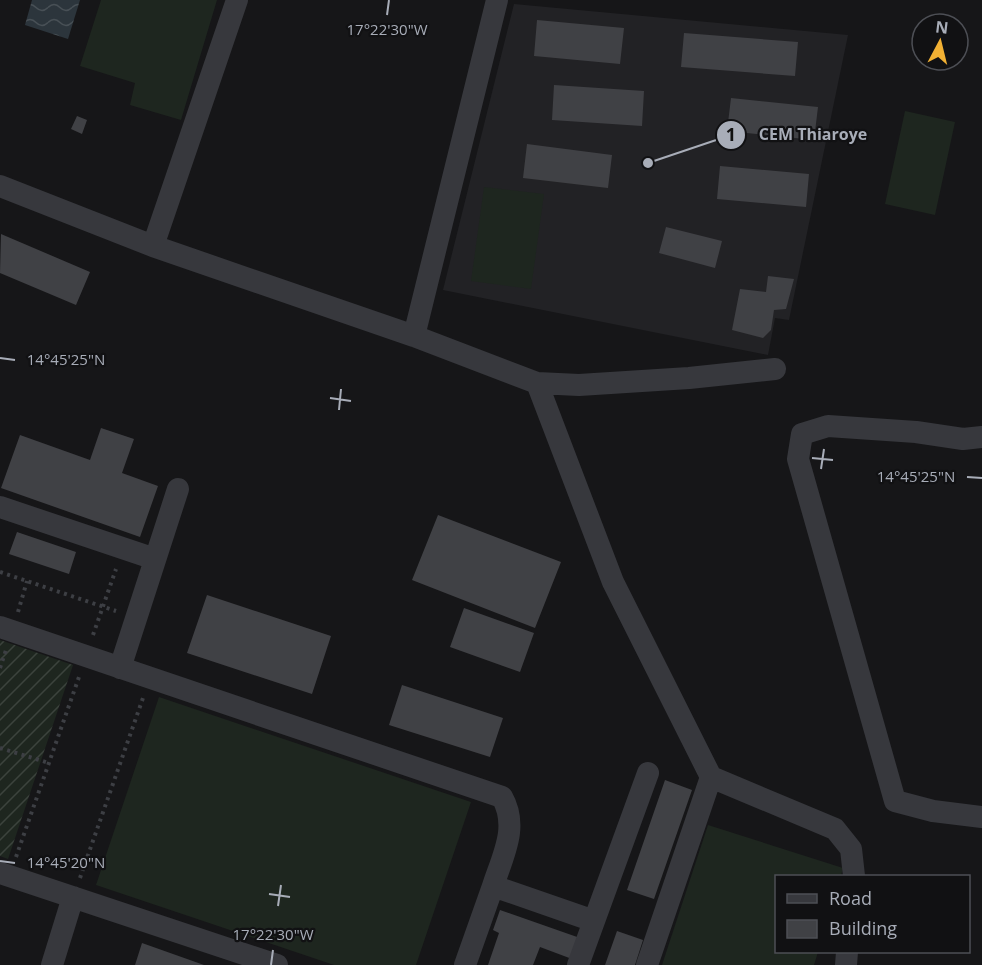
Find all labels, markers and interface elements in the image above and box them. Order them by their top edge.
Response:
north arrow [910,12,970,72]
text: N [934,15,950,39]
text: 17°22'30"W [347,19,428,39]
callout: CEM Thiaroye [716,118,879,152]
text: 1 [726,122,736,146]
text: CEM Thiaroye [759,123,867,145]
text: 14°45'25"N [27,349,105,369]
text: 14°45'25"N [877,466,955,486]
text: 14°45'20"N [27,852,105,872]
legend [775,875,970,953]
text: Road [829,886,872,910]
text: Building [829,916,897,940]
text: 17°22'30"W [233,924,314,944]

